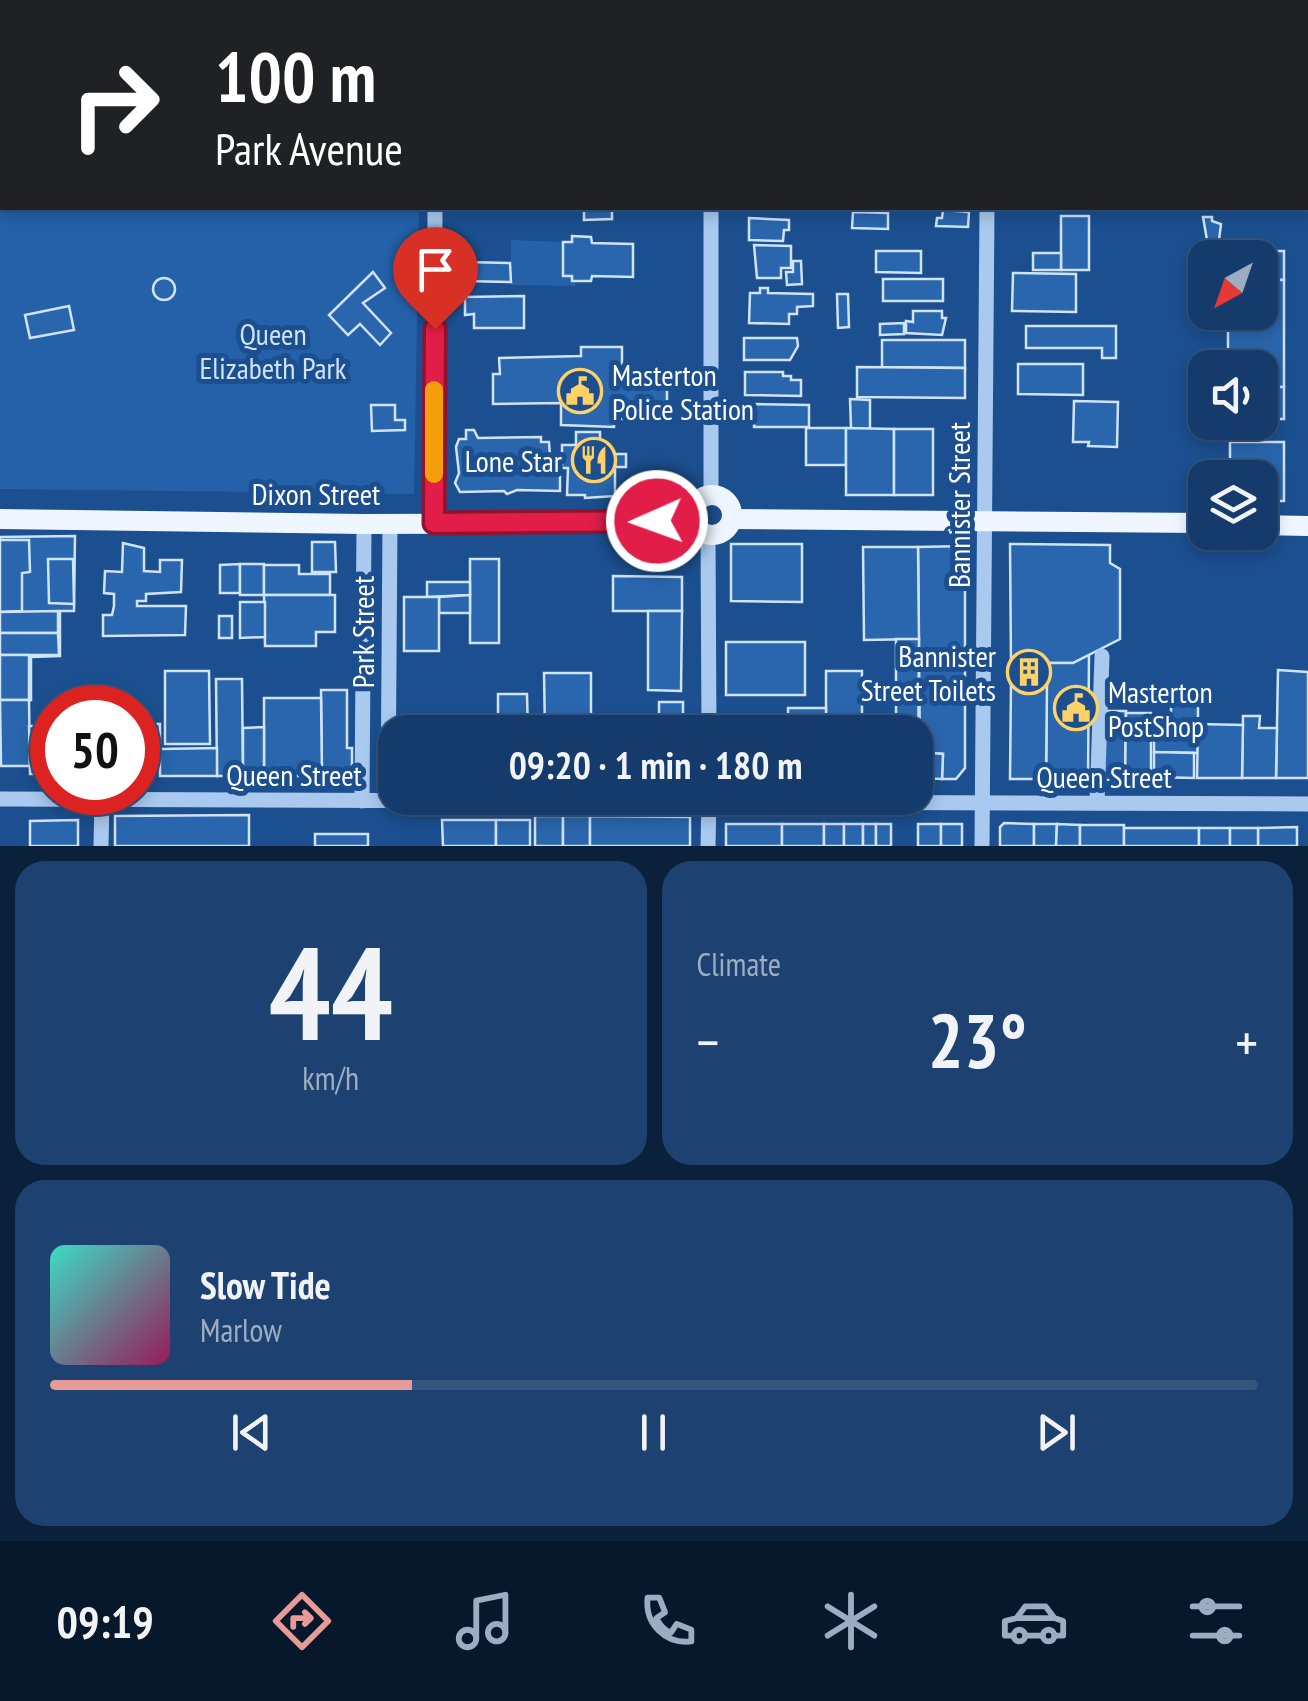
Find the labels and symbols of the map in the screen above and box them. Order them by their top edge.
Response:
pin [393,227,478,330]
north arrow [1188,240,1278,330]
park label: Queen Elizabeth Park [200,314,347,387]
place label: Masterton Police Station [612,355,754,428]
public building icon: Masterton Police Station [557,368,603,414]
street label: Bannister Street [939,421,978,588]
restaurant icon: Lone Star [571,437,617,483]
place label: Lone Star [465,441,563,480]
position arrow [605,469,709,573]
street label: Dixon Street [252,474,381,513]
street label: Park Street [343,575,382,688]
place label: Bannister Street Toilets [861,636,997,709]
building icon: Bannister Street Toilets [1006,649,1052,695]
place label: Masterton PostShop [1108,672,1213,745]
speed limit sign: 50 [30,685,160,815]
public building icon: Masterton PostShop [1053,685,1099,731]
street label: Queen Street [226,755,363,794]
street label: Queen Street [1036,757,1173,796]

